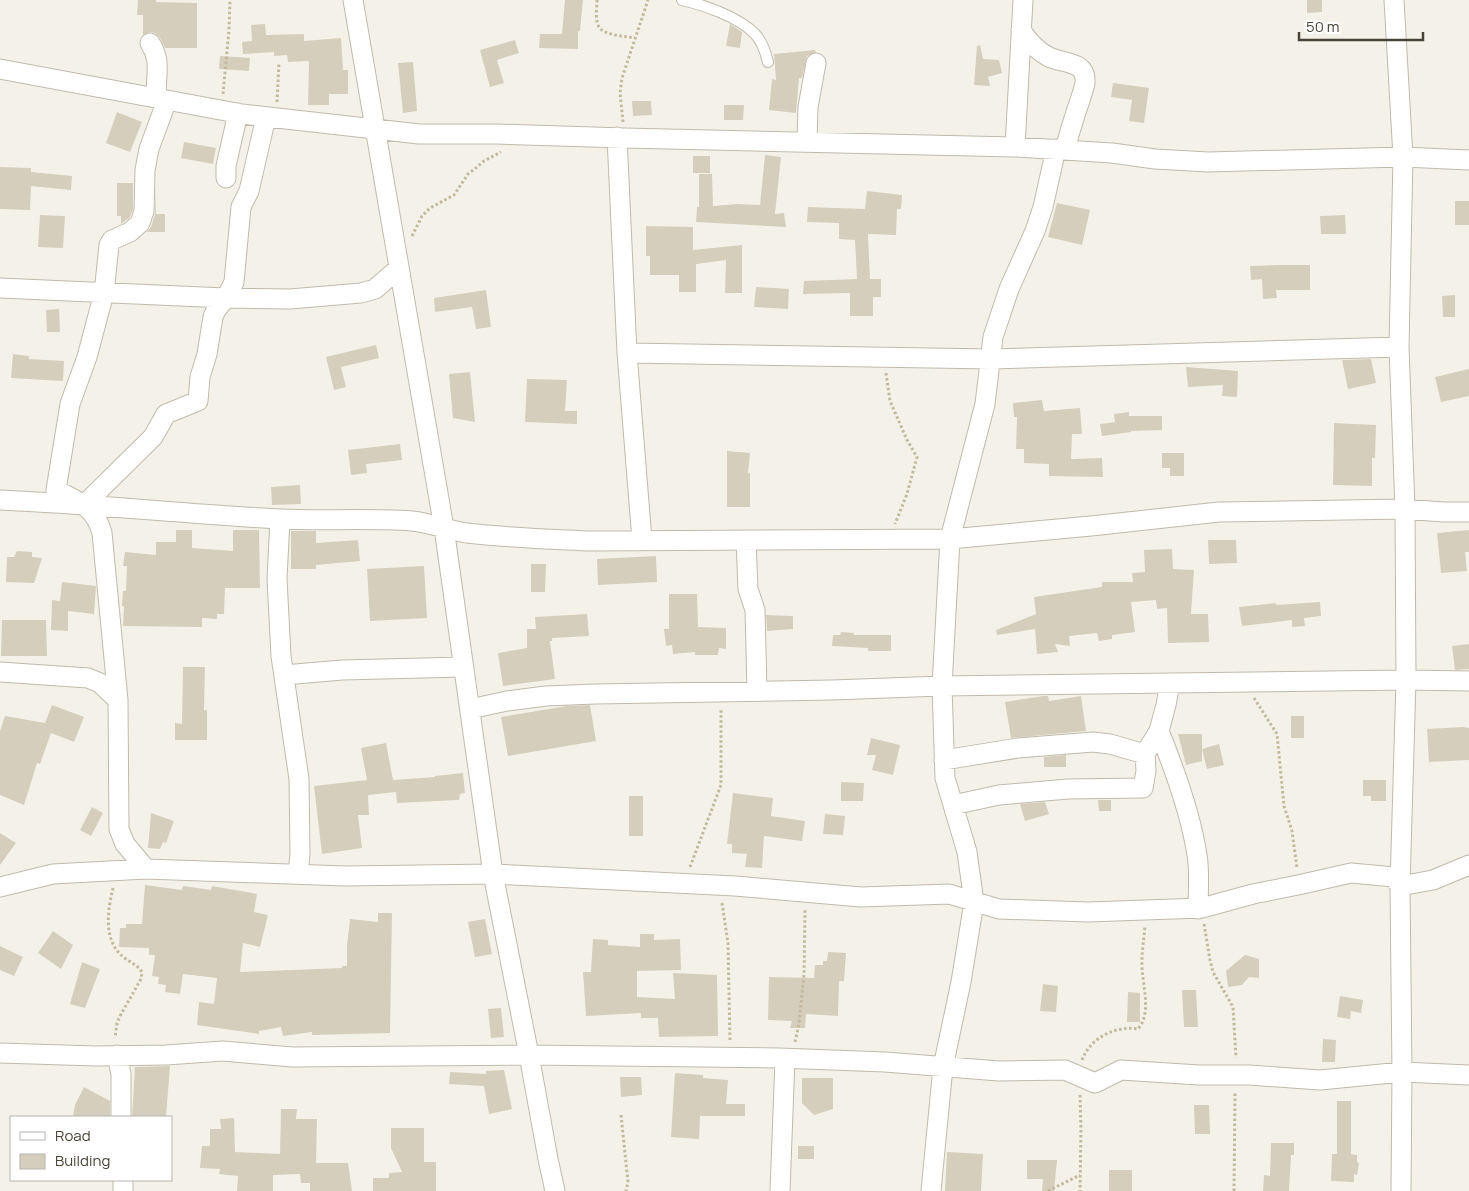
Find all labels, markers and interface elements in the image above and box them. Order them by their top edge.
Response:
scale bar [1299,10,1423,42]
text: 50 m [1306,16,1340,37]
legend [10,1116,172,1181]
text: Road [55,1125,91,1146]
text: Building [55,1150,110,1171]

